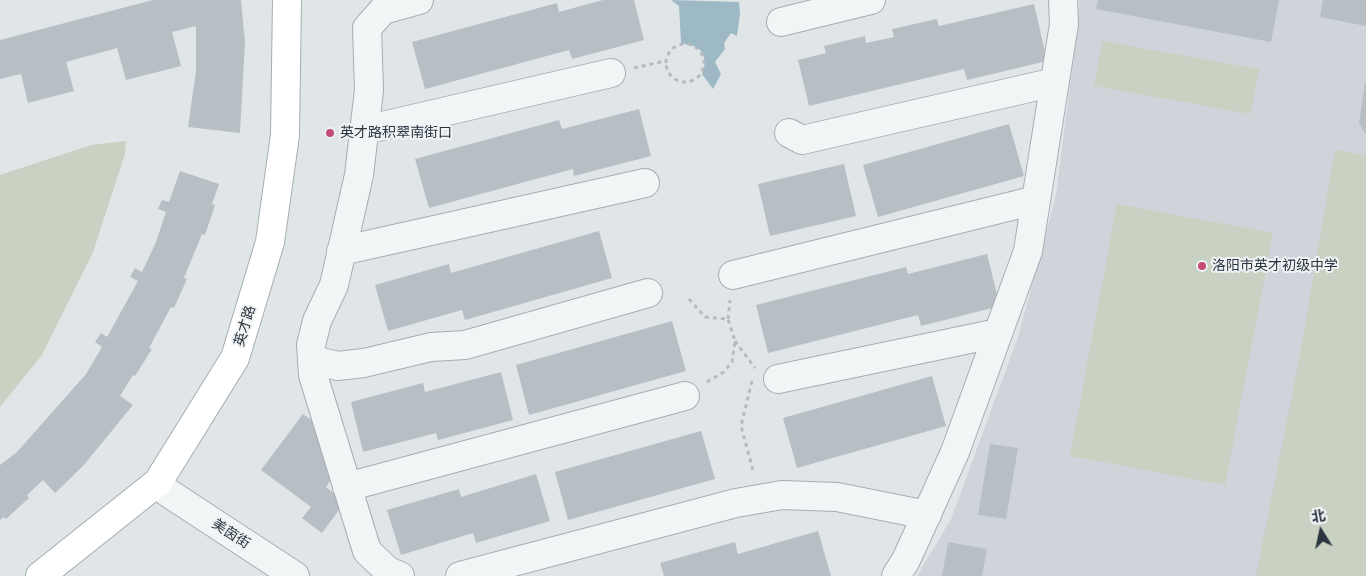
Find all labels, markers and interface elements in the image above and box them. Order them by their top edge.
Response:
place label: 英才路积翠南街口 [340,125,452,141]
marker: 英才路积翠南街口 [324,127,336,139]
place label: 洛阳市英才初级中学 [1212,258,1338,274]
marker: 洛阳市英才初级中学 [1196,260,1208,272]
street label: 英才路 [231,303,259,349]
north arrow [1296,506,1346,556]
text: 北 [1310,506,1327,525]
street label: 美茵街 [209,516,253,552]

